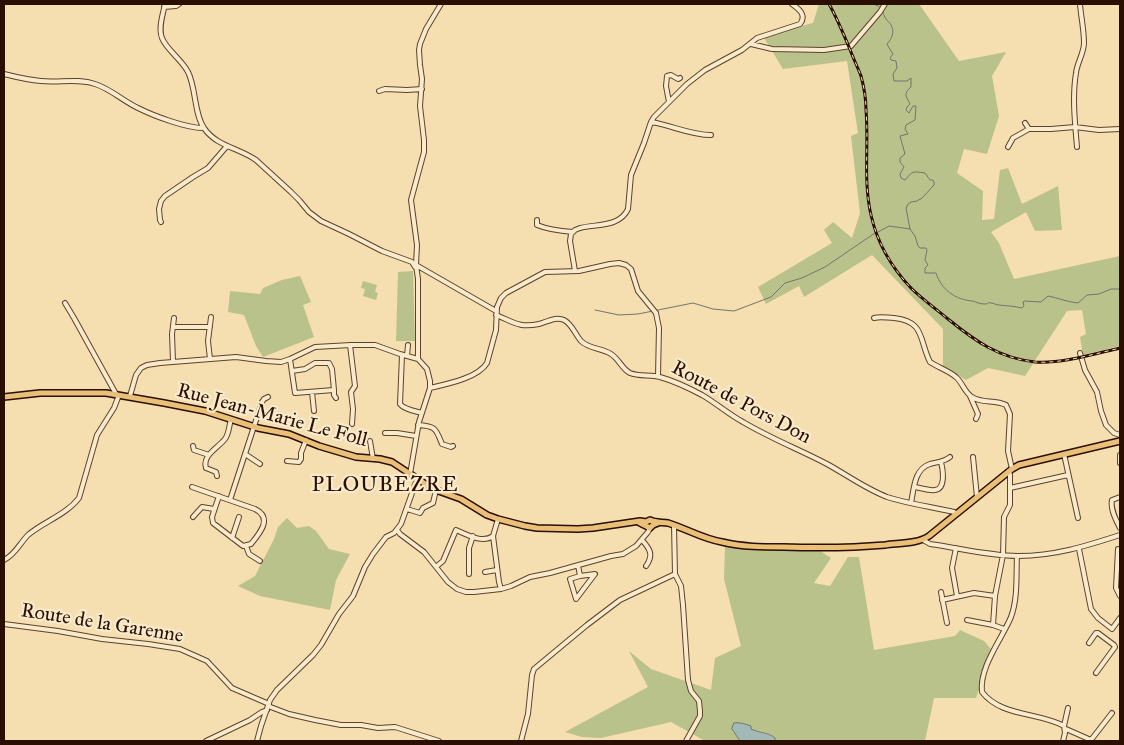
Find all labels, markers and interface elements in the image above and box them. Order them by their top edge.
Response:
street label: Route de Pors Don [667,356,815,450]
street label: Rue Jean-Marie Le Foll [174,379,370,453]
district label: PLOUBEZRE [310,473,460,499]
street label: Route de la Garenne [19,599,185,649]

